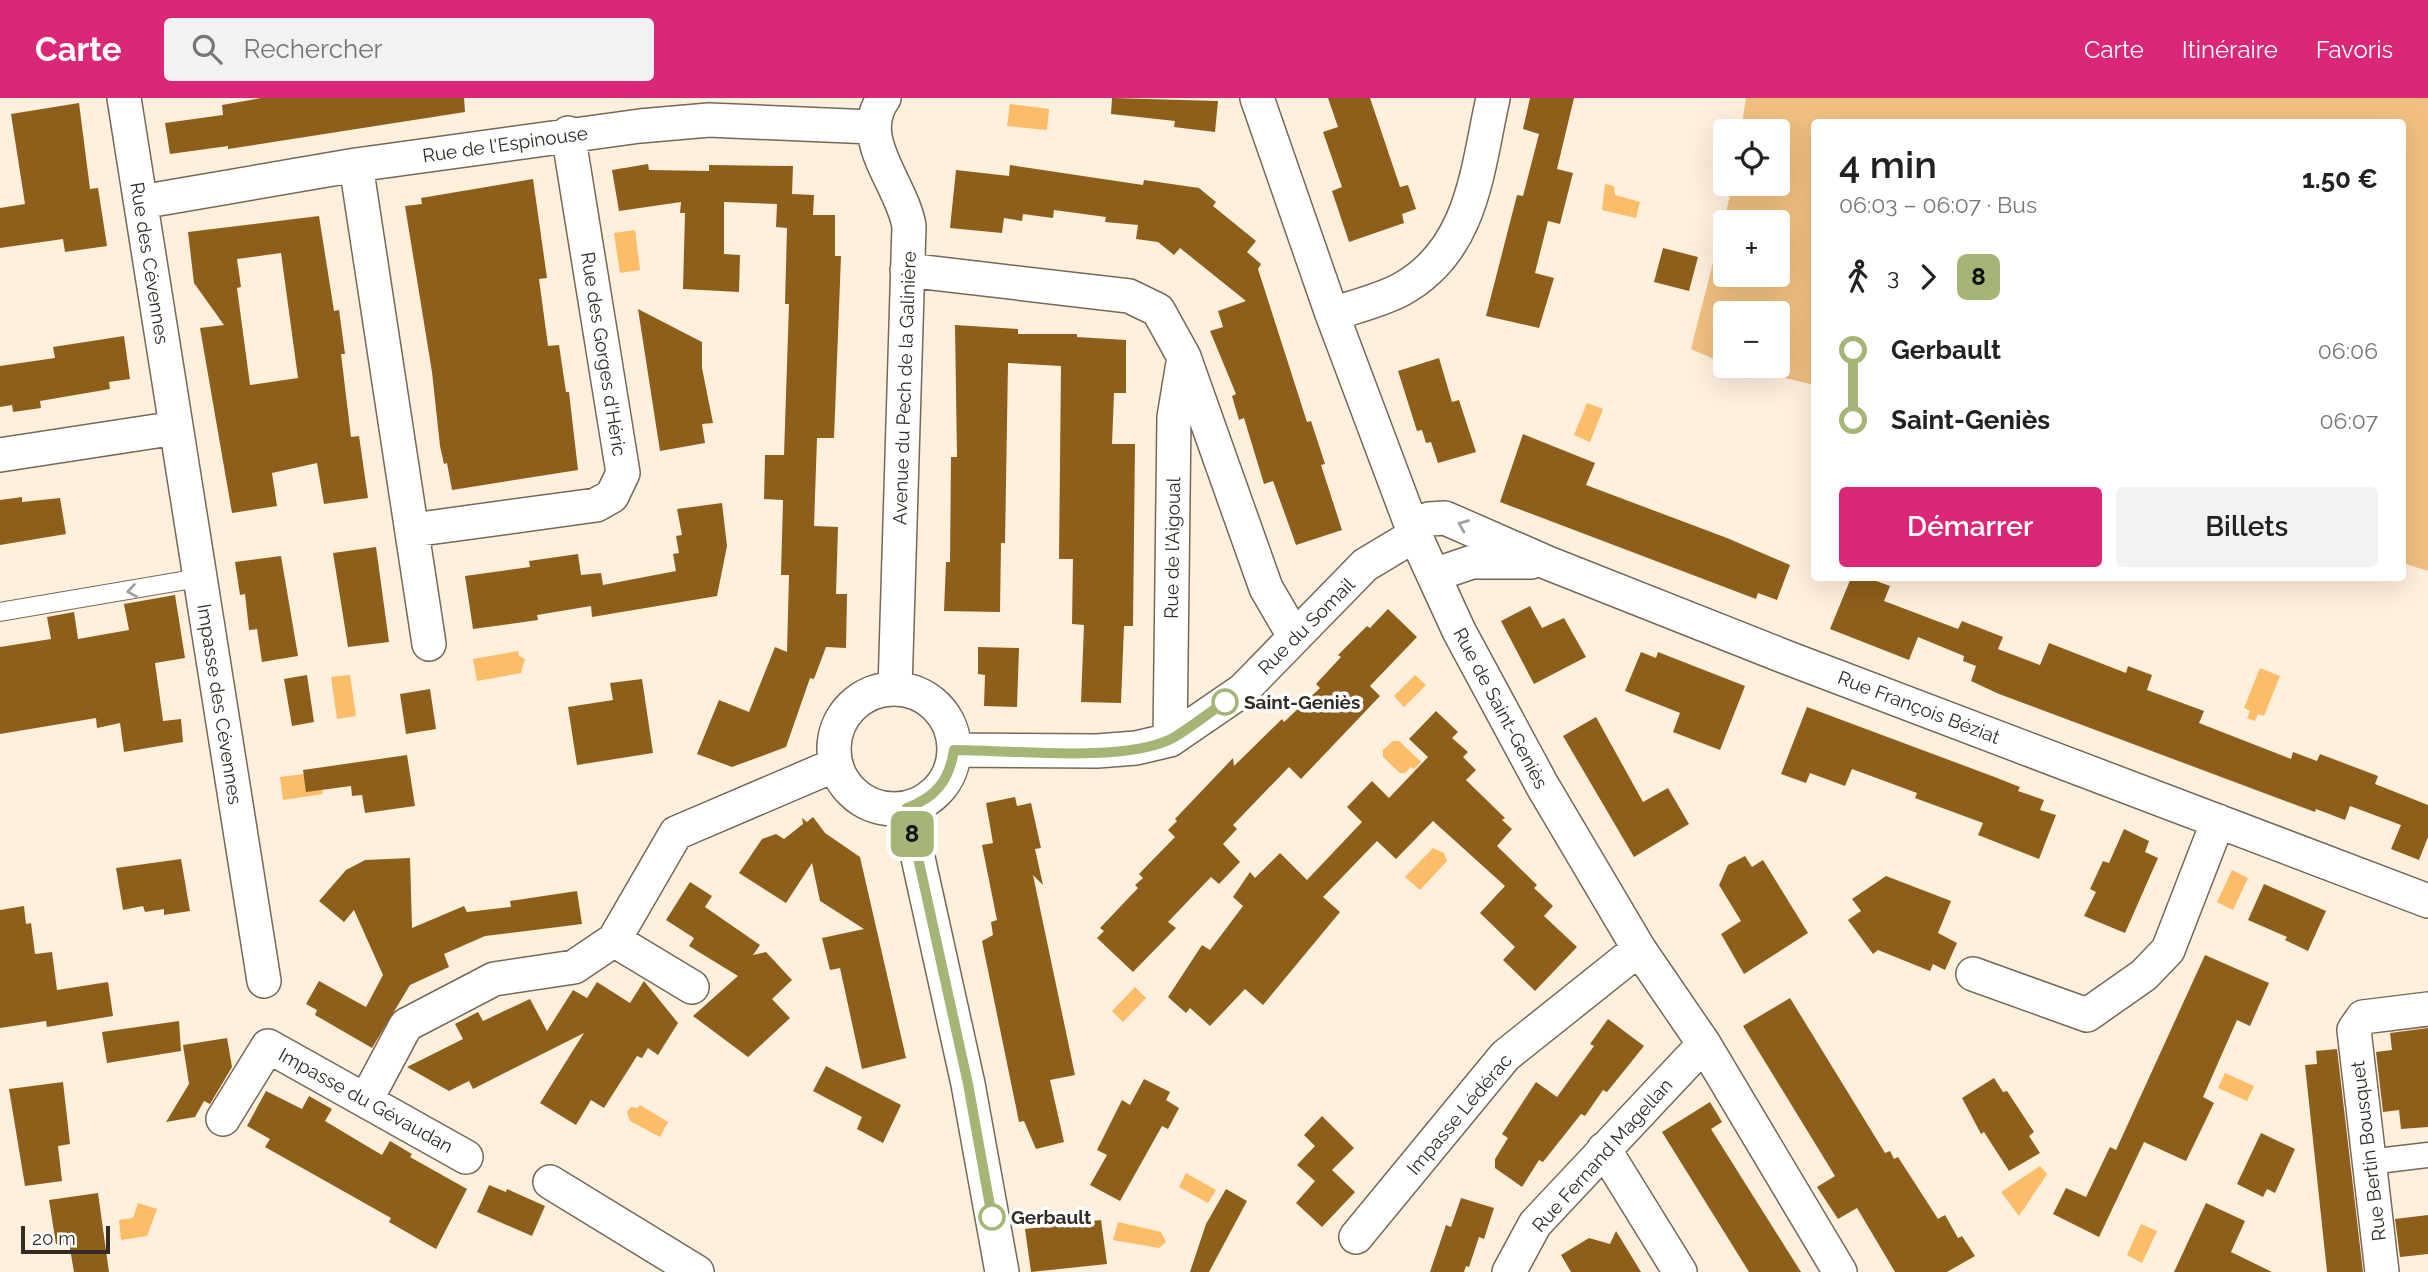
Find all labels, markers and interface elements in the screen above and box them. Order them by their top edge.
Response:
search box [164,18,654,81]
text: Carte [35,30,122,69]
icon: search [188,30,226,68]
text: Rechercher [244,34,383,64]
text: Carte [2084,35,2144,64]
text: Itinéraire [2182,35,2278,64]
text: Favoris [2316,35,2393,64]
map controls [1713,119,1790,378]
button: locate [1713,119,1790,196]
street label: Rue de l'Espinouse [421,122,589,166]
text: 4 min [1839,142,1937,187]
text: 1.50 € [2302,164,2378,194]
street label: Rue des Cévennes [126,180,174,346]
text: 06:03 – 06:07 · Bus [1839,191,2037,218]
button: + [1713,210,1790,287]
street label: Rue des Gorges d'Héric [577,250,631,458]
street label: Avenue du Pech de la Galinière [888,251,920,525]
icon: walk [1839,258,1877,296]
icon: forward [1909,258,1947,296]
text: 8 [1971,262,1986,291]
text: 3 [1887,263,1899,290]
button: − [1713,301,1790,378]
text: Gerbault [1891,335,2001,365]
text: 06:06 [2318,337,2378,364]
text: Saint-Geniès [1891,405,2050,435]
text: 06:07 [2320,407,2378,434]
street label: Rue de l'Aigoual [1160,476,1184,619]
button: Démarrer [1839,487,2102,567]
button: Billets [2116,487,2378,567]
one-way arrow [1458,520,1470,534]
street label: Rue du Somail [1253,573,1359,679]
one-way arrow [126,583,138,598]
street label: Impasse des Cévennes [193,602,247,806]
street label: Rue de Saint-Geniès [1449,624,1553,792]
street label: Rue François Béziat [1835,666,2004,748]
marker: Saint-Geniès [1212,689,1238,715]
place label: Saint-Geniès [1244,691,1360,713]
line badge: 8 [889,811,935,857]
text: 8 [905,819,919,848]
street label: Impasse du Gévaudan [275,1043,457,1157]
street label: Impasse Lédérac [1402,1049,1516,1179]
street label: Rue Bertin Bousquet [2346,1059,2390,1242]
street label: Rue Fernand Magellan [1527,1074,1677,1236]
marker: Gerbault [979,1204,1005,1230]
place label: Gerbault [1011,1206,1092,1228]
scale bar [21,1223,110,1255]
text: 20 m [32,1227,76,1249]

